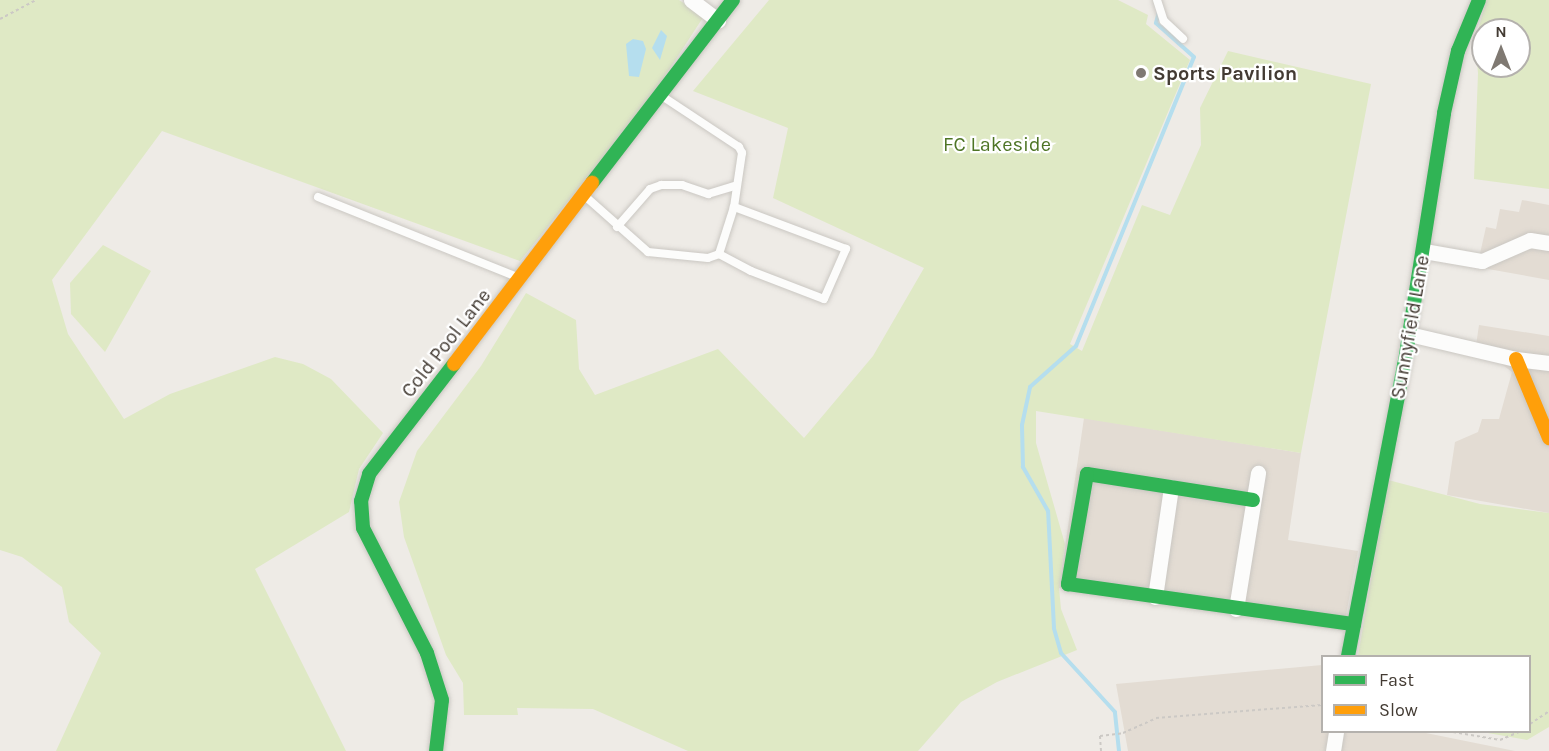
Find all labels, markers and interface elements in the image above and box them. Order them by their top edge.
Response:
north arrow [1471,18,1531,78]
text: N [1495,22,1507,41]
place label: Sports Pavilion [1153,61,1297,85]
marker: Sports Pavilion [1134,66,1148,80]
park label: FC Lakeside [943,132,1051,156]
street label: Sunnyfield Lane [1386,253,1434,401]
street label: Cold Pool Lane [396,284,496,402]
legend [1321,655,1531,733]
text: Fast [1379,669,1414,691]
text: Slow [1379,699,1418,721]

